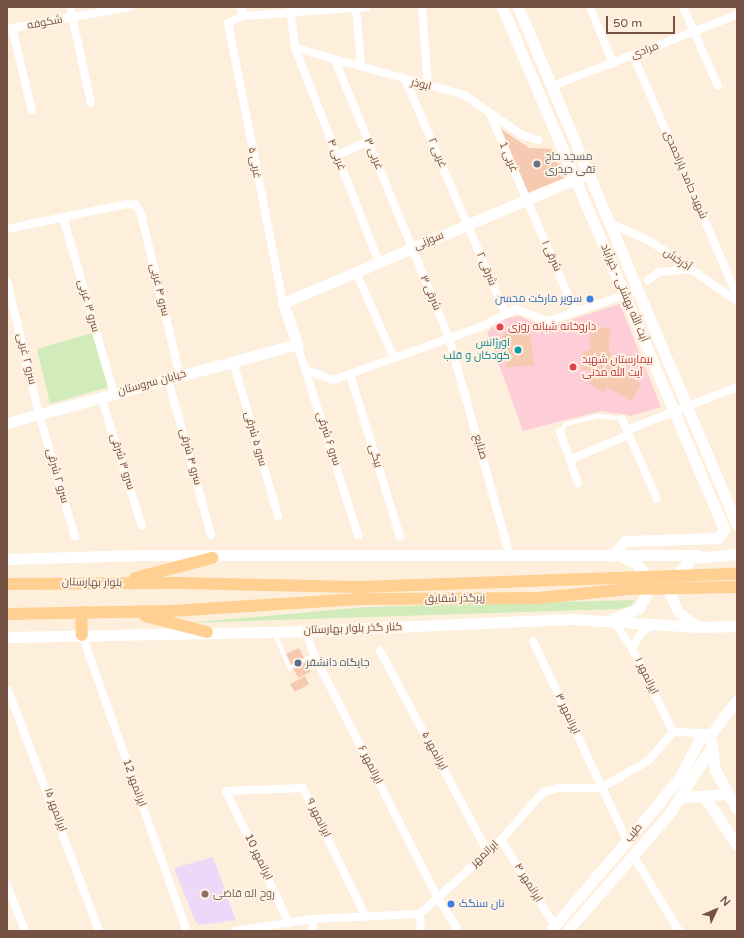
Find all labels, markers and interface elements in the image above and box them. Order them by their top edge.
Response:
scale bar [608,8,677,34]
street label: شکوفه [26,13,64,33]
text: 50 m [613,16,642,30]
street label: مرادی [629,40,661,62]
street label: ابوذر [409,76,433,94]
street label: شهید حامد یاراحمدی [660,129,710,221]
street label: غربی ۳ [361,136,385,172]
street label: غربی ۲ [425,136,449,170]
street label: غربی ۴ [324,137,348,173]
street label: غربی 1 [496,140,520,174]
street label: غربی ۵ [245,146,263,180]
place label: مسجد حاج تقی حیدری [545,151,596,177]
marker: مسجد حاج تقی حیدری [532,159,542,169]
street label: سوزنی [412,229,446,253]
street label: شرقی ۱ [538,238,564,274]
street label: آیت الله بهشتی - خیرآباد [597,242,651,344]
street label: آذرخش [660,246,694,274]
street label: شرقی ۲ [473,250,499,288]
street label: سرو ۴ غربی [147,262,171,318]
street label: شرقی ۳ [417,274,443,312]
street label: سرو ۳ غربی [74,278,102,334]
place label: سوپر مارکت محسن [495,292,582,306]
marker: سوپر مارکت محسن [585,294,595,304]
place label: داروخانه شبانه روزی [508,320,596,334]
marker: داروخانه شبانه روزی [495,322,505,332]
street label: سرو ۲ غربی [13,332,39,386]
place label: اورژانس کودکان و قلب [443,337,510,363]
marker: اورژانس کودکان و قلب [513,345,523,355]
place label: بیمارستان شهید آیت الله مدنی [582,354,653,380]
marker: بیمارستان شهید آیت الله مدنی [567,361,579,373]
street label: خیابان سروستان [116,368,188,398]
street label: سرو ۵ شرقی [241,410,269,468]
street label: سرو ۶ شرقی [313,411,343,467]
street label: سرو ۴ شرقی [176,427,204,487]
street label: سرو ۳ شرقی [107,432,137,492]
street label: صنایع [470,433,490,461]
street label: بیگی [365,443,385,469]
street label: سرو ۲ شرقی [43,447,71,505]
street label: بلوار بهارستان [62,576,122,590]
street label: زیرگذر شقایق [425,592,485,606]
street label: کنار گذر بلوار بهارستان [303,621,403,637]
street label: ایرانمهر ۱ [631,655,661,697]
place label: جایگاه دانشفر [306,656,370,670]
marker: جایگاه دانشفر [293,658,303,668]
street label: ایرانمهر ۳ [552,692,582,736]
street label: ایرانمهر ۵ [418,729,450,773]
street label: ایرانمهر ۶ [355,744,385,786]
street label: ایرانمهر 12 [119,757,149,809]
street label: ایرانمهر ۱۵ [41,786,69,834]
street label: ایرانمهر ۹ [303,796,333,840]
street label: طیب [622,821,646,845]
street label: ایرانمهر 10 [241,832,275,882]
street label: ایرانمهر [468,838,502,870]
street label: ایرانمهر ۴ [511,861,545,905]
place label: روح اله قاضی [213,887,275,901]
marker: روح اله قاضی [200,889,210,899]
north arrow [696,890,736,930]
text: N [717,894,733,909]
place label: نان سنگک [459,897,504,911]
marker: نان سنگک [446,899,456,909]

